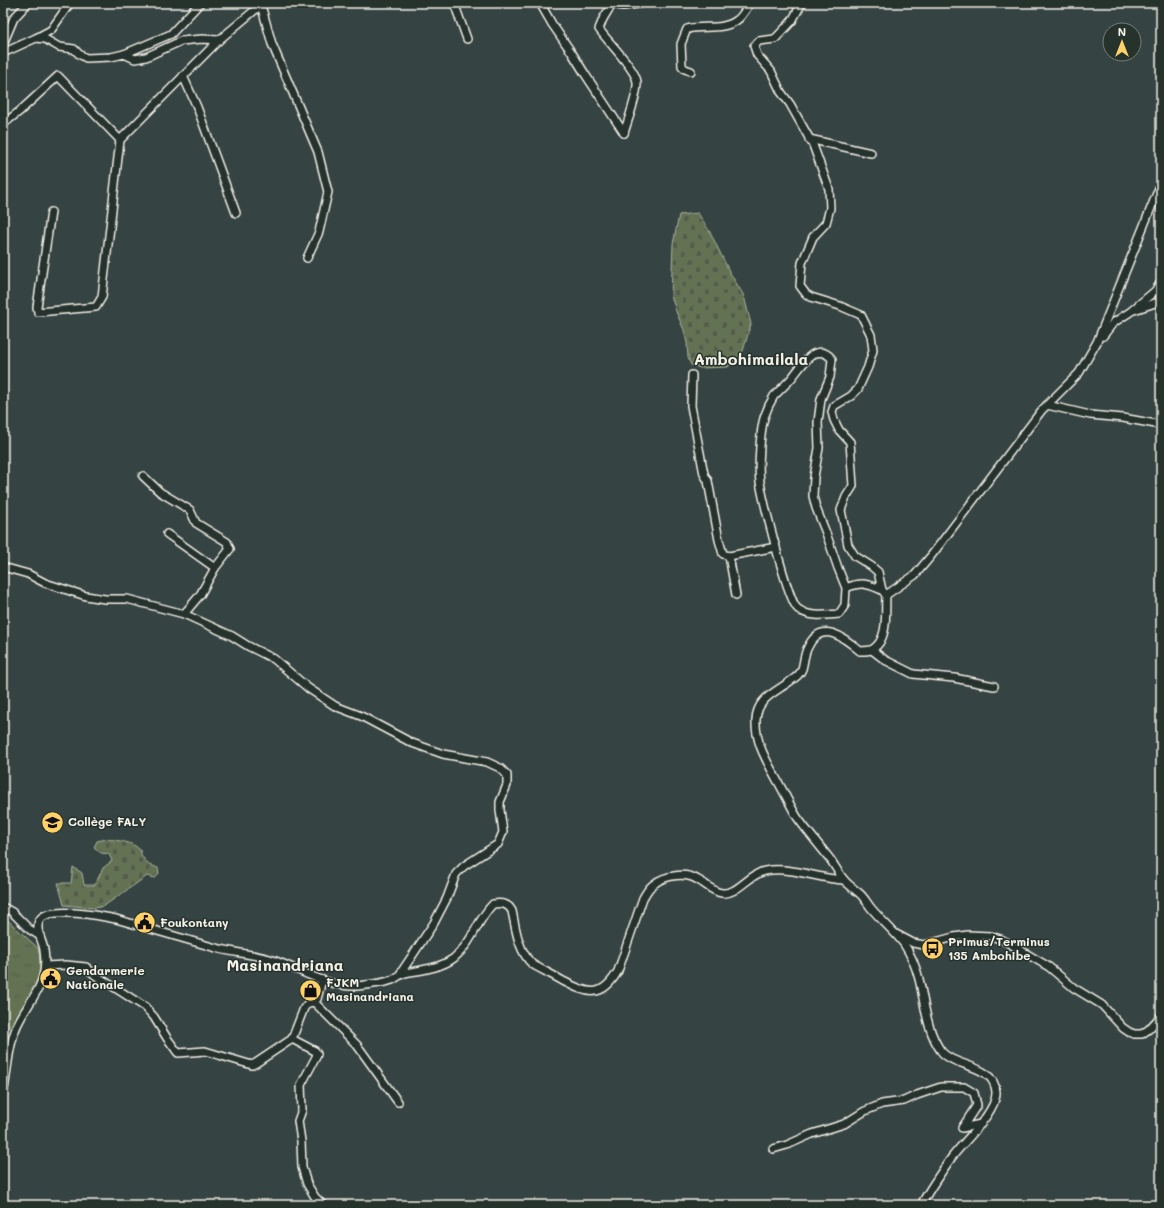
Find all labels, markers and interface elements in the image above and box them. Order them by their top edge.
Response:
north arrow [1102,22,1142,62]
text: N [1118,24,1126,39]
district label: Ambohimailala [694,348,809,369]
school or university icon: Collège FALY [39,809,65,835]
place label: Collège FALY [68,813,147,829]
public building icon: Foukontany [132,910,158,936]
place label: Foukontany [160,914,229,930]
place label: Primus/Terminus 135 Ambohibe [948,933,1050,963]
bus stop icon: Primus/Terminus 135 Ambohibe [920,936,946,962]
district label: Masinandriana [226,954,344,975]
place label: Gendarmerie Nationale [66,962,145,992]
public building icon: Gendarmerie Nationale [38,965,64,991]
place label: FJKM Masinandriana [326,974,414,1004]
shop icon: FJKM Masinandriana [297,977,323,1003]

